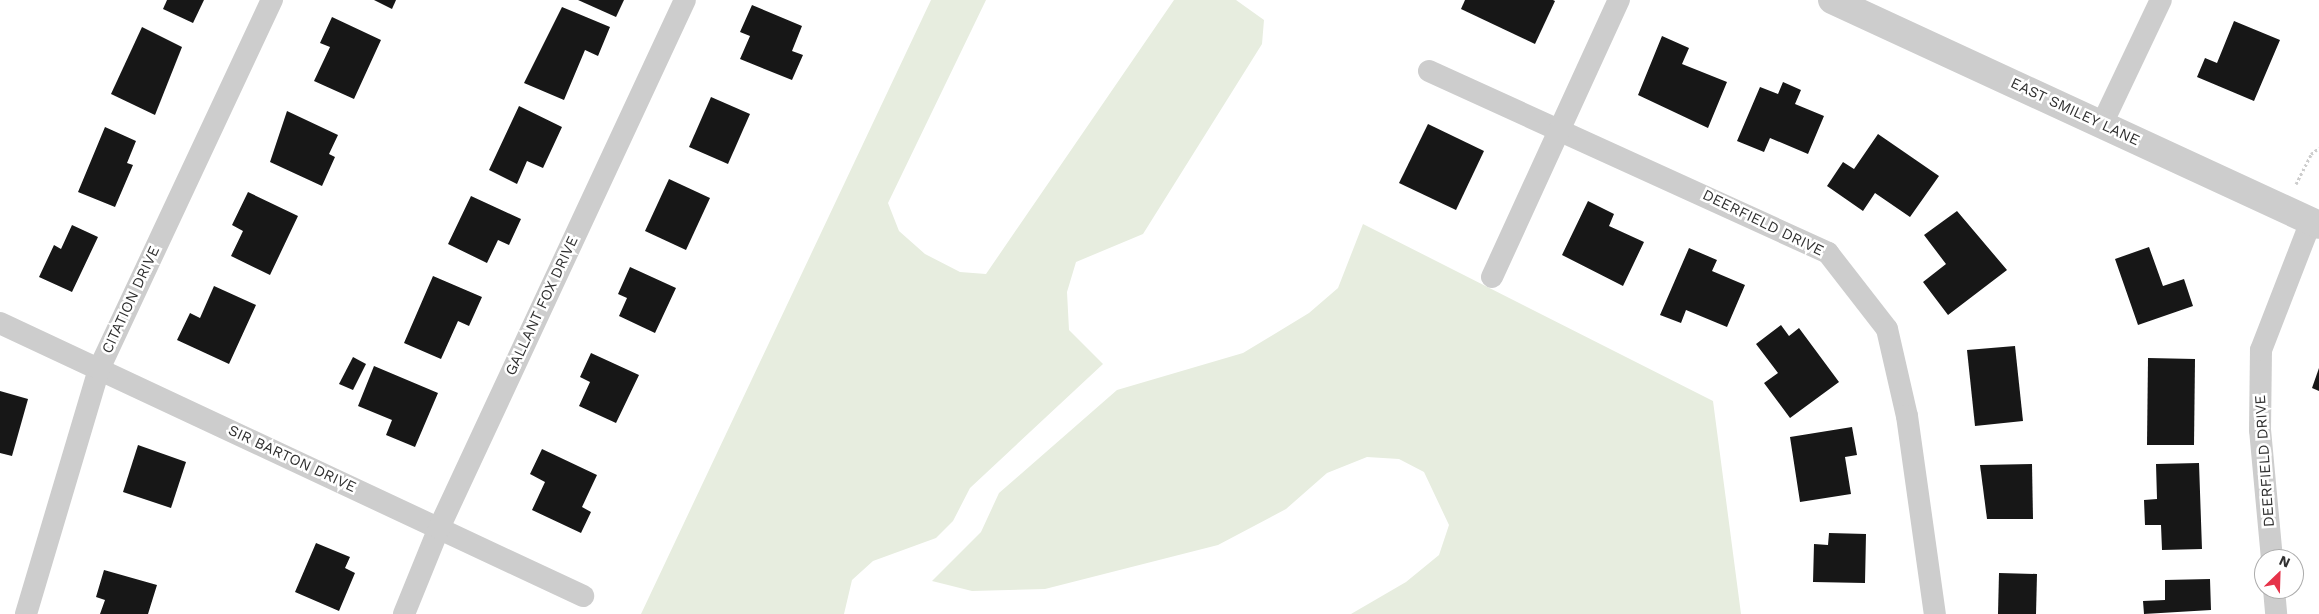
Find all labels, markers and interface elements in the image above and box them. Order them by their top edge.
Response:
street label: EAST SMILEY LANE [2007,74,2143,150]
street label: DEERFIELD DRIVE [1700,186,1826,260]
street label: GALLANT FOX DRIVE [502,233,582,379]
street label: CITATION DRIVE [98,243,164,357]
street label: DEERFIELD DRIVE [2251,394,2279,528]
street label: SIR BARTON DRIVE [225,421,359,497]
north arrow [2254,549,2304,599]
text: N [2277,552,2293,571]

